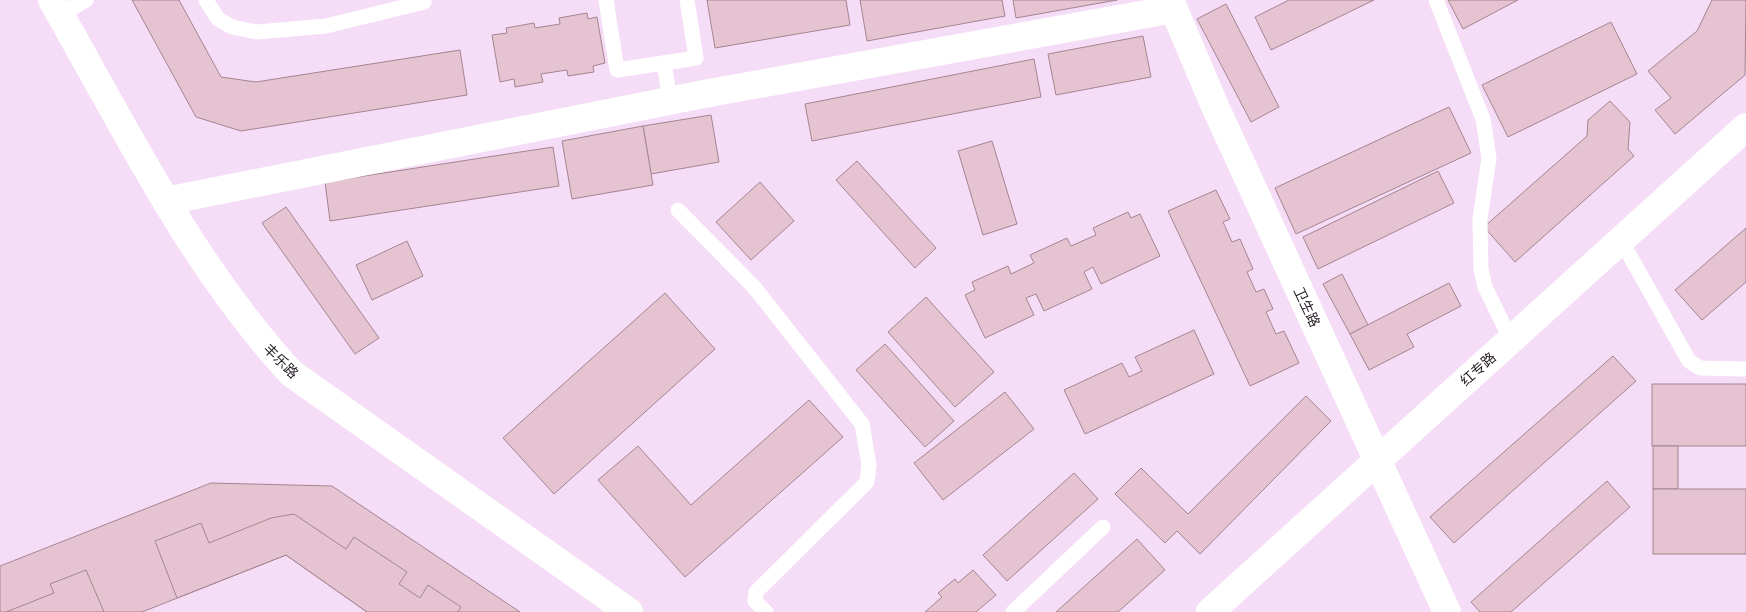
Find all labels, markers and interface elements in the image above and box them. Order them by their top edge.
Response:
street label: 卫生路 [1291,285,1323,329]
street label: 丰乐路 [260,340,302,382]
street label: 红专路 [1457,349,1499,389]

